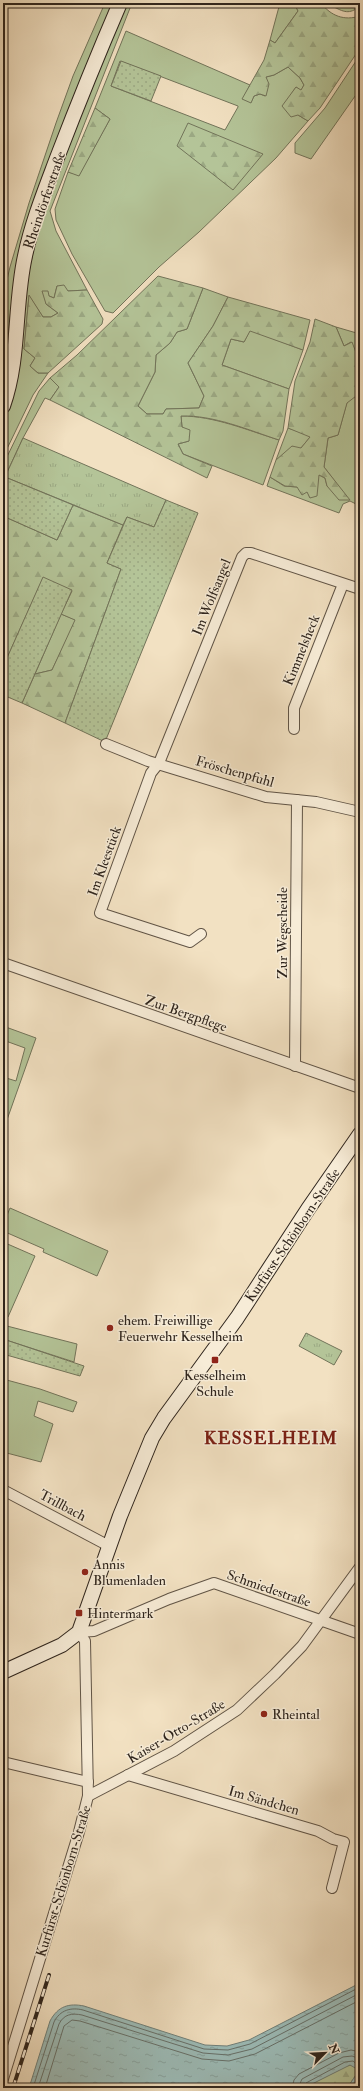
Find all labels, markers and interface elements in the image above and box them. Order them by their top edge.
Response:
street label: Rheindörferstraße [20,149,69,251]
street label: Im Wolfsangel [188,556,235,638]
street label: Kimmelsheck [280,612,323,688]
street label: Fröschenpfuhl [193,752,277,792]
street label: Im Kleestück [84,823,125,899]
street label: Zur Wegscheide [274,887,291,979]
street label: Zur Bergpflege [142,991,229,1036]
street label: Kurfürst-Schönborn-Straße [241,1165,344,1305]
place label: ehem. Freiwillige Feuerwehr Kesselheim [118,1312,243,1345]
marker: ehem. Freiwillige Feuerwehr Kesselheim [105,1323,115,1333]
marker: Kesselheim Schule [210,1355,220,1365]
place label: Kesselheim Schule [184,1367,246,1400]
district label: KESSELHEIM [204,1427,338,1450]
street label: Trillbach [36,1486,90,1525]
place label: Annis Blumenladen [92,1556,166,1589]
street label: Schmiedestraße [225,1566,313,1611]
marker: Annis Blumenladen [80,1567,90,1577]
place label: Hintermark [87,1605,154,1622]
marker: Hintermark [74,1608,84,1618]
street label: Kaiser-Otto-Straße [124,1696,228,1767]
place label: Rheintal [272,1706,320,1723]
marker: Rheintal [259,1709,269,1719]
street label: Im Sändchen [226,1782,301,1819]
street label: Kurfürst-Schönborn-Straße [32,1803,95,1959]
north arrow [305,2033,345,2073]
text: N [325,2041,342,2057]

